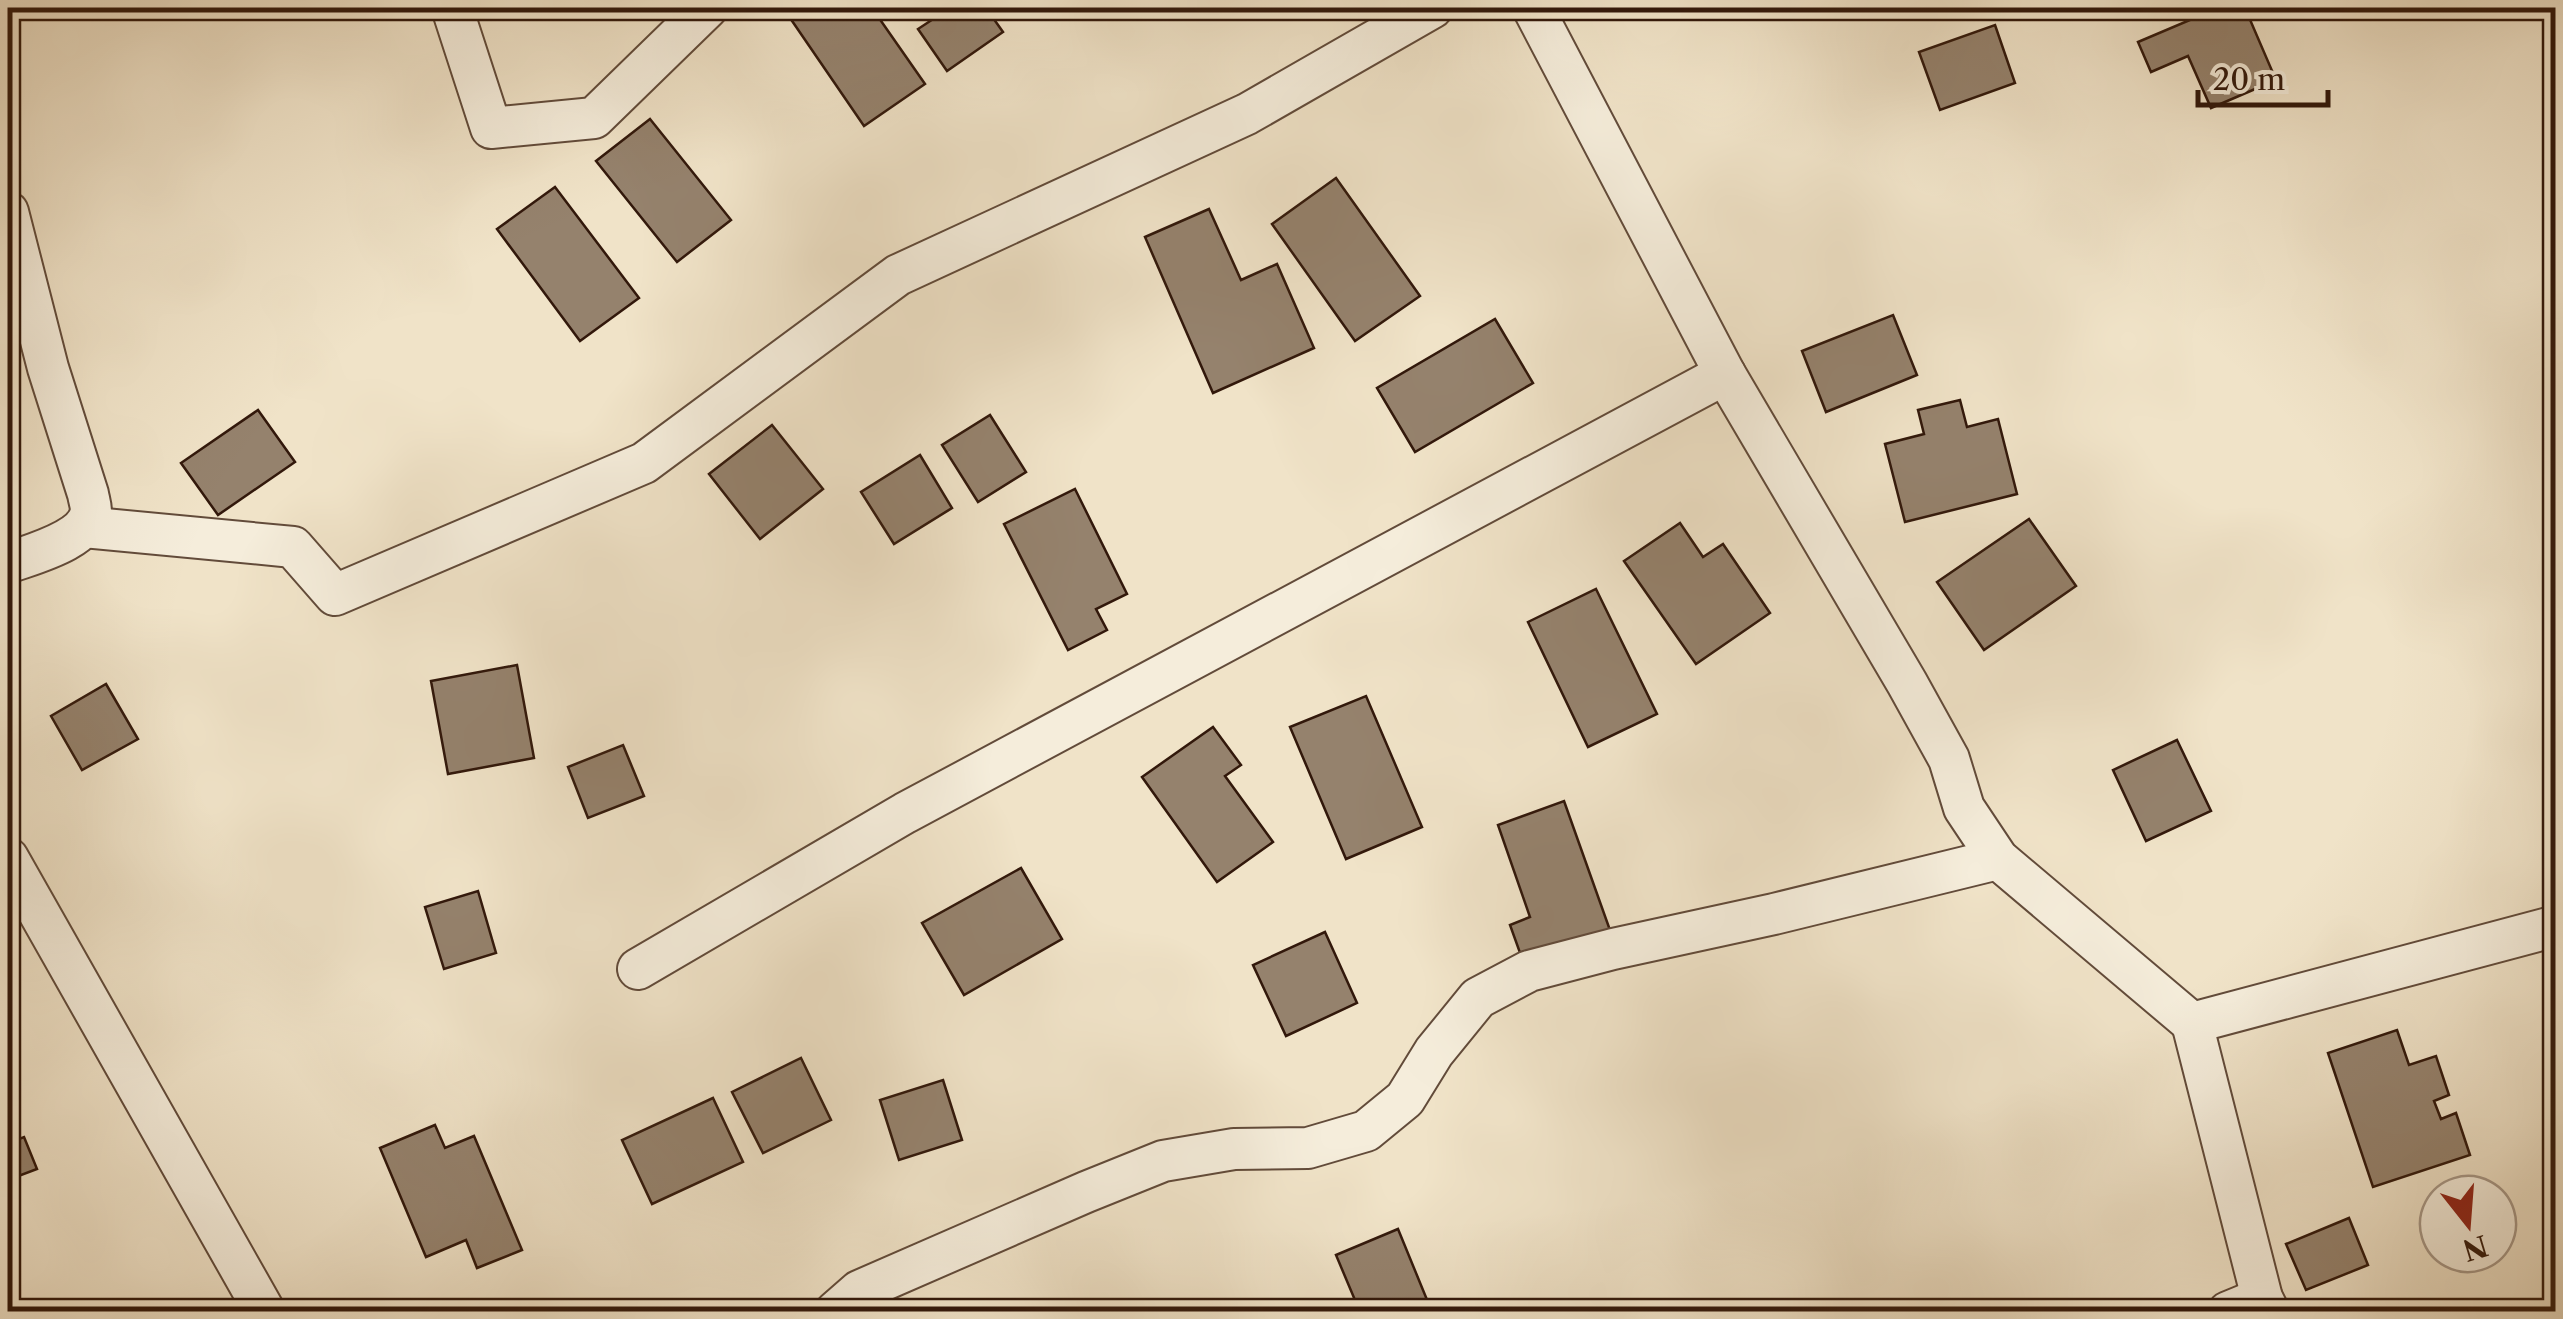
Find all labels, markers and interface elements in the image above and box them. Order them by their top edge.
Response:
scale bar [2198,45,2328,107]
text: 20 m [2213,61,2285,98]
north arrow [2418,1174,2518,1274]
text: N [2459,1228,2492,1268]

